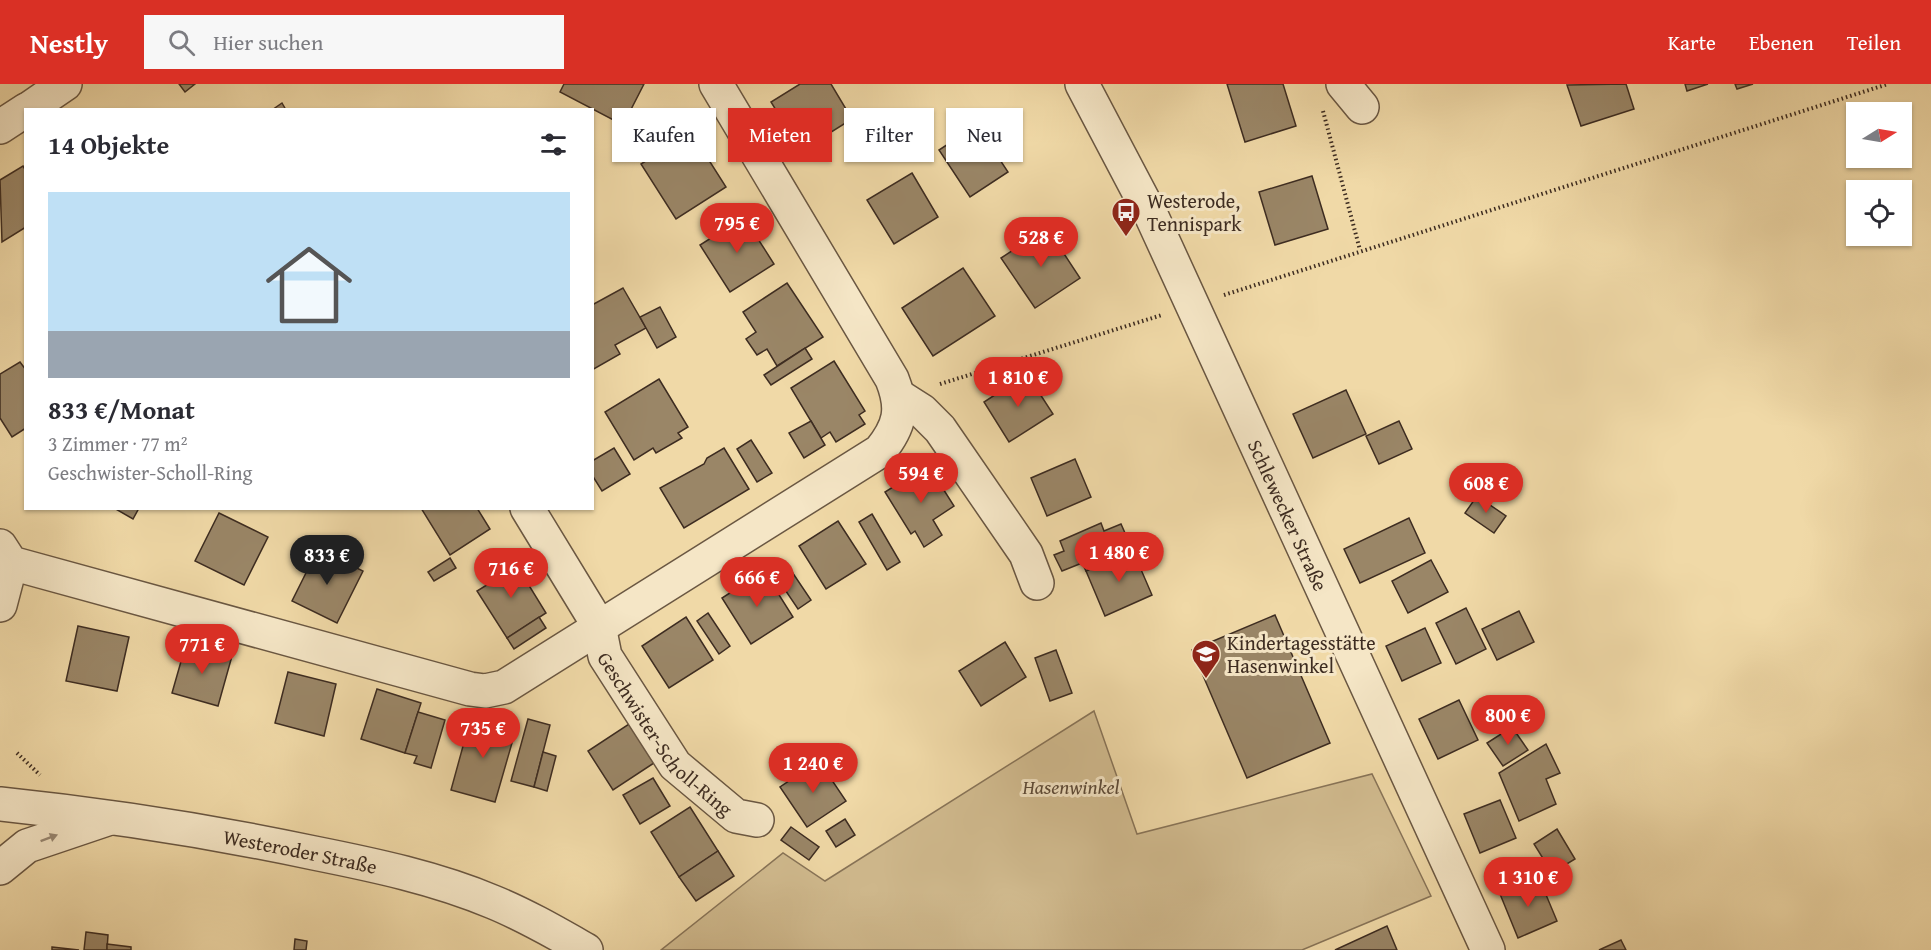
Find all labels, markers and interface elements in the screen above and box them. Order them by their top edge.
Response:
search box [144,15,564,69]
text: Nestly [30,22,108,63]
icon: search [165,26,198,59]
text: Hier suchen [213,26,323,58]
text: Karte [1668,27,1716,58]
text: Ebenen [1749,27,1814,58]
text: Teilen [1847,27,1901,58]
north arrow [1846,102,1912,168]
map controls [1846,102,1912,246]
chip: Kaufen [612,108,716,162]
chip: Mieten [728,108,832,162]
chip: Filter [844,108,934,162]
chip: Neu [946,108,1023,162]
text: 14 Objekte [48,125,169,164]
icon: filters [537,128,570,161]
button: locate [1846,180,1912,246]
place label: Westerode, Tennispark [1147,186,1242,238]
bus stop icon: Westerode, Tennispark [1110,196,1142,238]
pin: 795 € [695,203,779,254]
text: 795 € [714,208,760,237]
pin: 528 € [999,217,1083,268]
text: 528 € [1018,222,1064,251]
icon: home [255,231,363,339]
pin: 1 810 € [963,357,1073,408]
text: 1 810 € [988,362,1048,391]
text: 833 €/Monat [48,390,195,429]
text: 3 Zimmer · 77 m² [48,429,187,458]
street label: Schlewecker Straße [1241,434,1336,595]
pin: 594 € [879,453,963,504]
text: Geschwister-Scholl-Ring [48,458,252,487]
text: 594 € [898,458,944,487]
pin: 608 € [1444,463,1528,514]
text: 608 € [1463,468,1509,497]
pin: 1 480 € [1064,532,1174,583]
pin: 833 € [285,535,369,586]
text: 1 480 € [1089,537,1149,566]
text: 833 € [304,540,350,569]
pin: 716 € [469,548,553,599]
text: 716 € [488,553,534,582]
pin: 666 € [715,557,799,608]
text: 666 € [734,562,780,591]
pin: 771 € [160,624,244,675]
place label: Kindertagesstätte Hasenwinkel [1227,628,1376,680]
text: 771 € [179,629,225,658]
school or university icon: Kindertagesstätte Hasenwinkel [1190,638,1222,680]
street label: Geschwister-Scholl-Ring [591,646,740,822]
pin: 800 € [1466,695,1550,746]
text: 800 € [1485,700,1531,729]
pin: 735 € [441,708,525,759]
text: 735 € [460,713,506,742]
pin: 1 240 € [758,743,868,794]
text: 1 240 € [783,748,843,777]
park label: Hasenwinkel [1022,772,1120,801]
street label: Westeroder Straße [221,821,380,880]
one-way arrow [40,832,58,842]
pin: 1 310 € [1473,857,1583,908]
text: 1 310 € [1498,862,1558,891]

